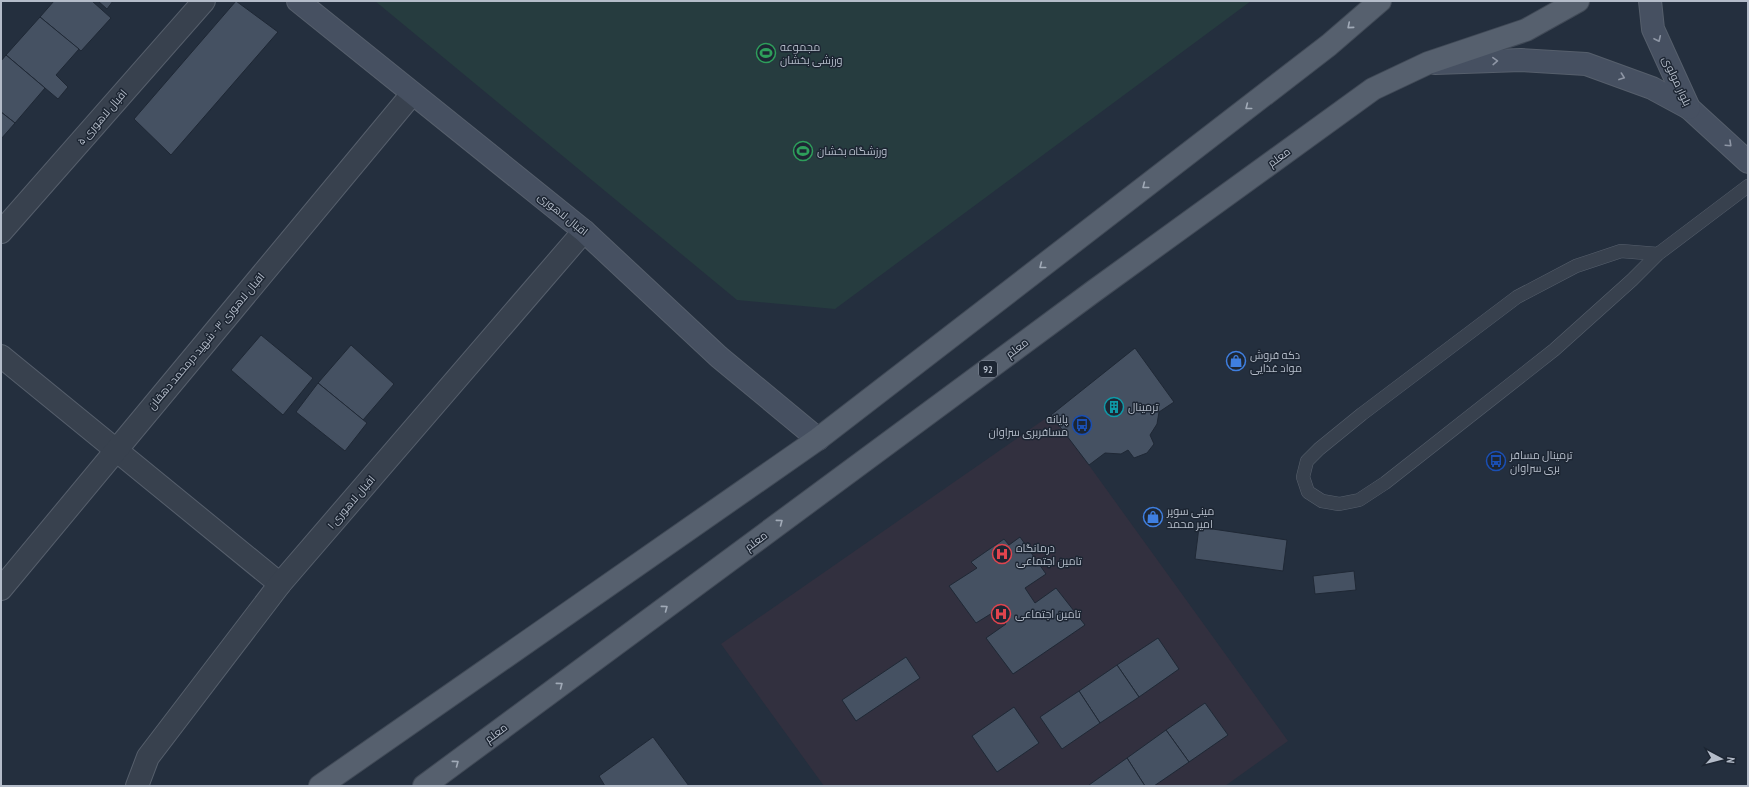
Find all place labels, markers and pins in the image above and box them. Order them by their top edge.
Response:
place label: مجموعه ورزشی بخشان [780,40,843,67]
sports icon: مجموعه ورزشی بخشان [755,42,777,64]
sports icon: ورزشگاه بخشان [792,140,814,162]
place label: ورزشگاه بخشان [817,144,887,158]
place label: دکه فروش مواد غذایی [1250,348,1302,375]
shop icon: دکه فروش مواد غذایی [1225,350,1247,372]
building icon: ترمینال [1103,396,1125,418]
place label: ترمینال [1128,400,1158,414]
place label: پایانه مسافربری سراوان [988,412,1068,439]
bus stop icon: پایانه مسافربری سراوان [1071,414,1093,436]
place label: ترمینال مسافر بری سراوان [1509,448,1572,475]
bus stop icon: ترمینال مسافر بری سراوان [1485,450,1507,472]
place label: مینی سوپر امیر محمد [1166,504,1214,531]
shop icon: مینی سوپر امیر محمد [1142,506,1164,528]
place label: درمانگاه تامین اجتماعی [1016,541,1082,568]
hospital icon: درمانگاه تامین اجتماعی [991,543,1013,565]
hospital icon: تامین اجتماعی [990,603,1012,625]
place label: تامین اجتماعی [1015,607,1081,621]

